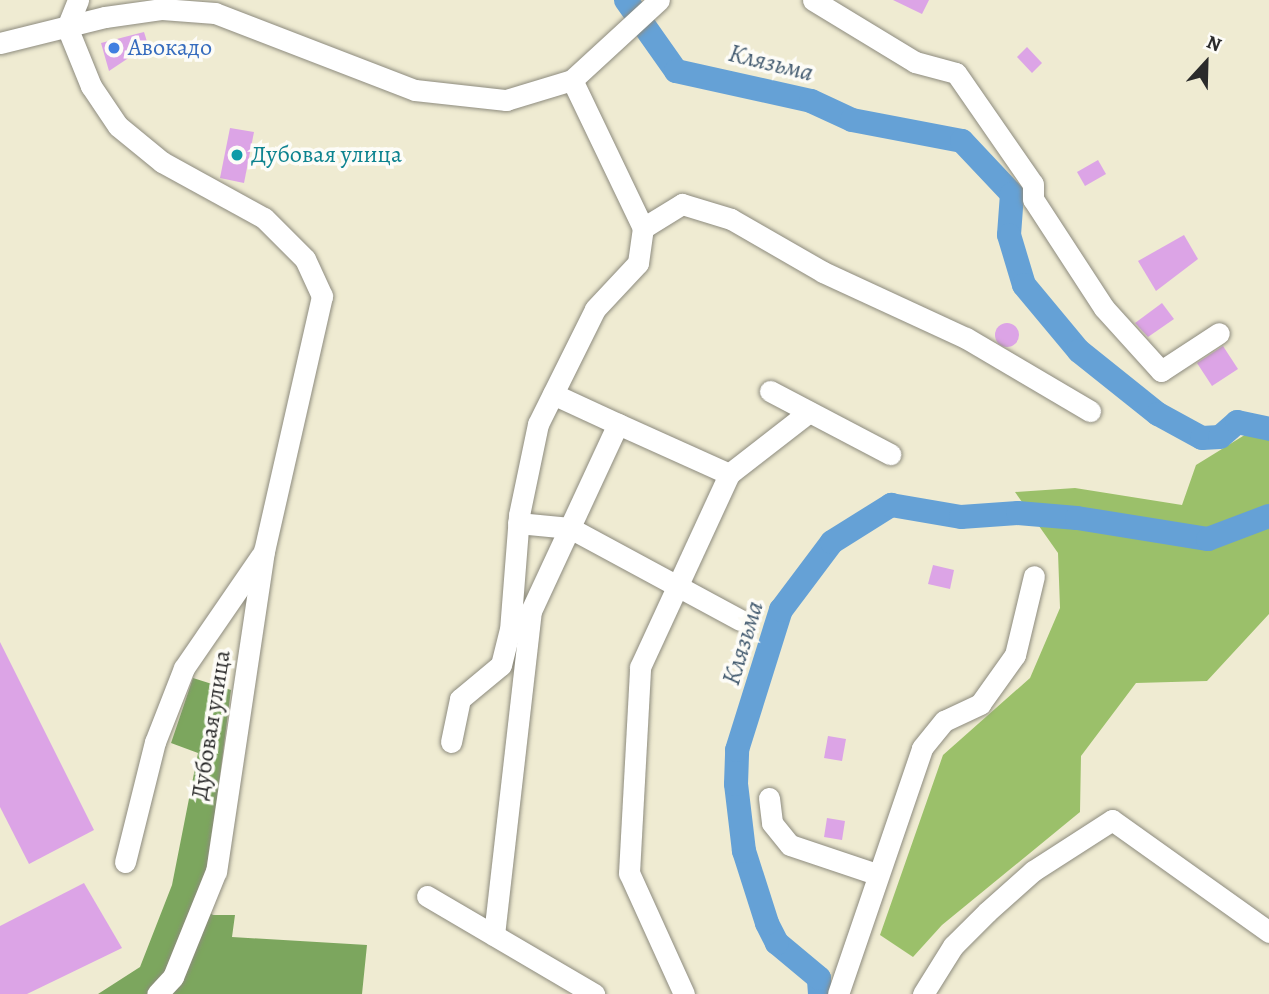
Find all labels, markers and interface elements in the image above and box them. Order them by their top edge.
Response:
north arrow [1171,28,1241,98]
text: N [1203,29,1225,58]
place label: Авокадо [128,34,212,62]
water label: Клязьма [725,37,817,89]
marker: Авокадо [106,40,122,56]
place label: Дубовая улица [251,141,402,169]
marker: Дубовая улица [229,147,245,163]
water label: Клязьма [715,597,771,689]
street label: Дубовая улица [185,648,237,802]

